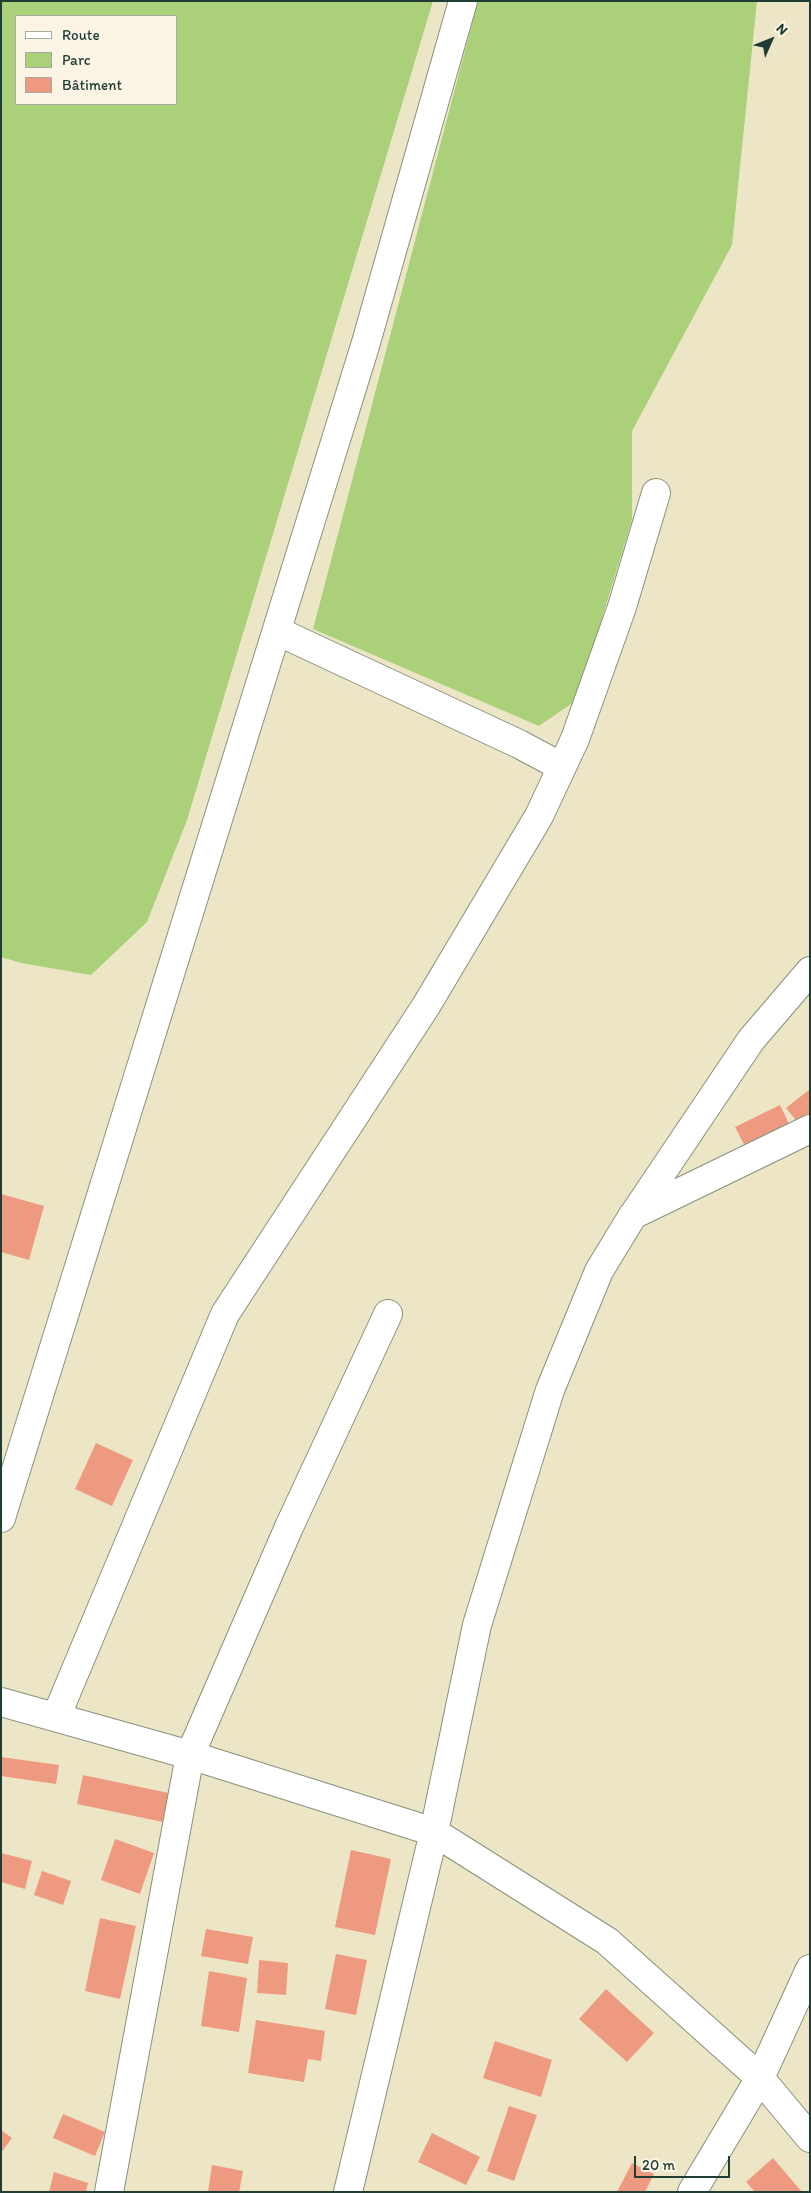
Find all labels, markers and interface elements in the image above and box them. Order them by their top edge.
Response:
legend [15,15,178,105]
north arrow [746,15,796,65]
text: N [773,20,792,39]
text: Route [62,26,100,44]
text: Parc [62,51,91,69]
text: Bâtiment [62,76,122,94]
scale bar [636,2146,732,2178]
text: 20 m [642,2156,675,2174]

